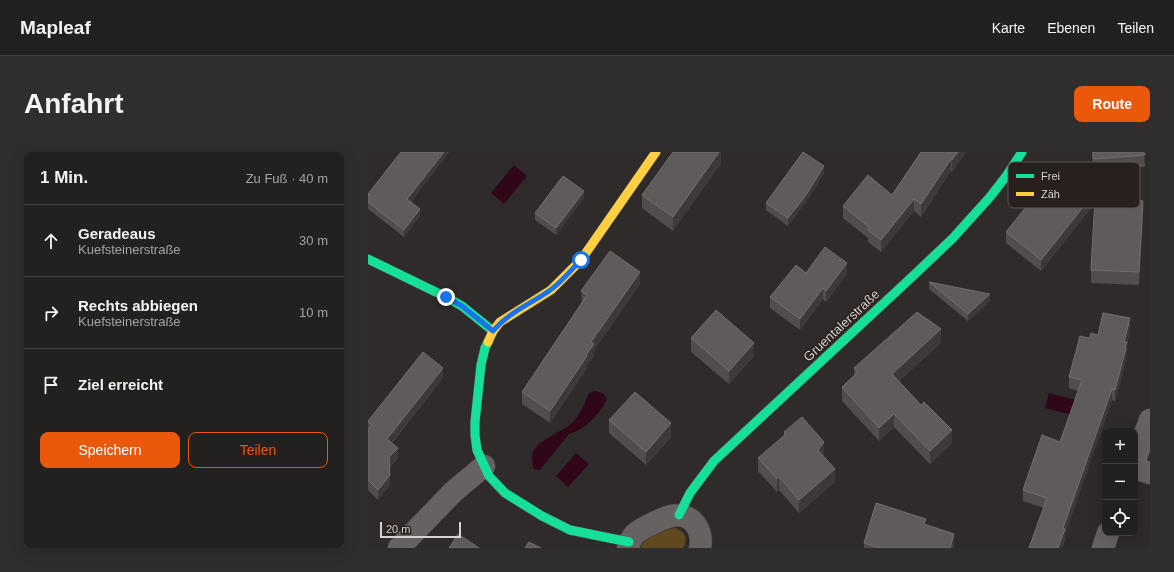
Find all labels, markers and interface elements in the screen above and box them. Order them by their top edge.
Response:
text: Mapleaf [20,17,91,38]
text: Karte [992,20,1025,36]
text: Ebenen [1047,20,1095,36]
text: Teilen [1117,20,1154,36]
button: Route [1074,86,1150,122]
text: Anfahrt [24,88,124,119]
legend [1008,162,1140,208]
text: 1 Min. [40,168,88,187]
text: Frei [1041,170,1060,182]
text: Zu Fuß · 40 m [246,171,328,186]
text: Zäh [1041,188,1060,200]
text: Geradeaus [78,225,156,242]
icon: ahead [40,230,62,252]
text: 30 m [299,233,328,248]
text: Kuefsteinerstraße [78,242,181,257]
route start [572,251,590,269]
street label: Gruentalerstraße [800,286,882,364]
route end [437,288,455,306]
text: Rechts abbiegen [78,297,198,314]
icon: right [40,302,62,324]
text: 10 m [299,305,328,320]
text: Kuefsteinerstraße [78,314,181,329]
icon: arrive [40,374,62,396]
text: Ziel erreicht [78,376,163,393]
map controls [1102,428,1138,536]
button: + [1102,428,1138,464]
button: Speichern [40,432,180,468]
button: Teilen [188,432,328,468]
button: − [1102,464,1138,500]
button: locate [1102,500,1138,536]
scale bar [380,520,461,539]
text: 20 m [386,523,410,535]

